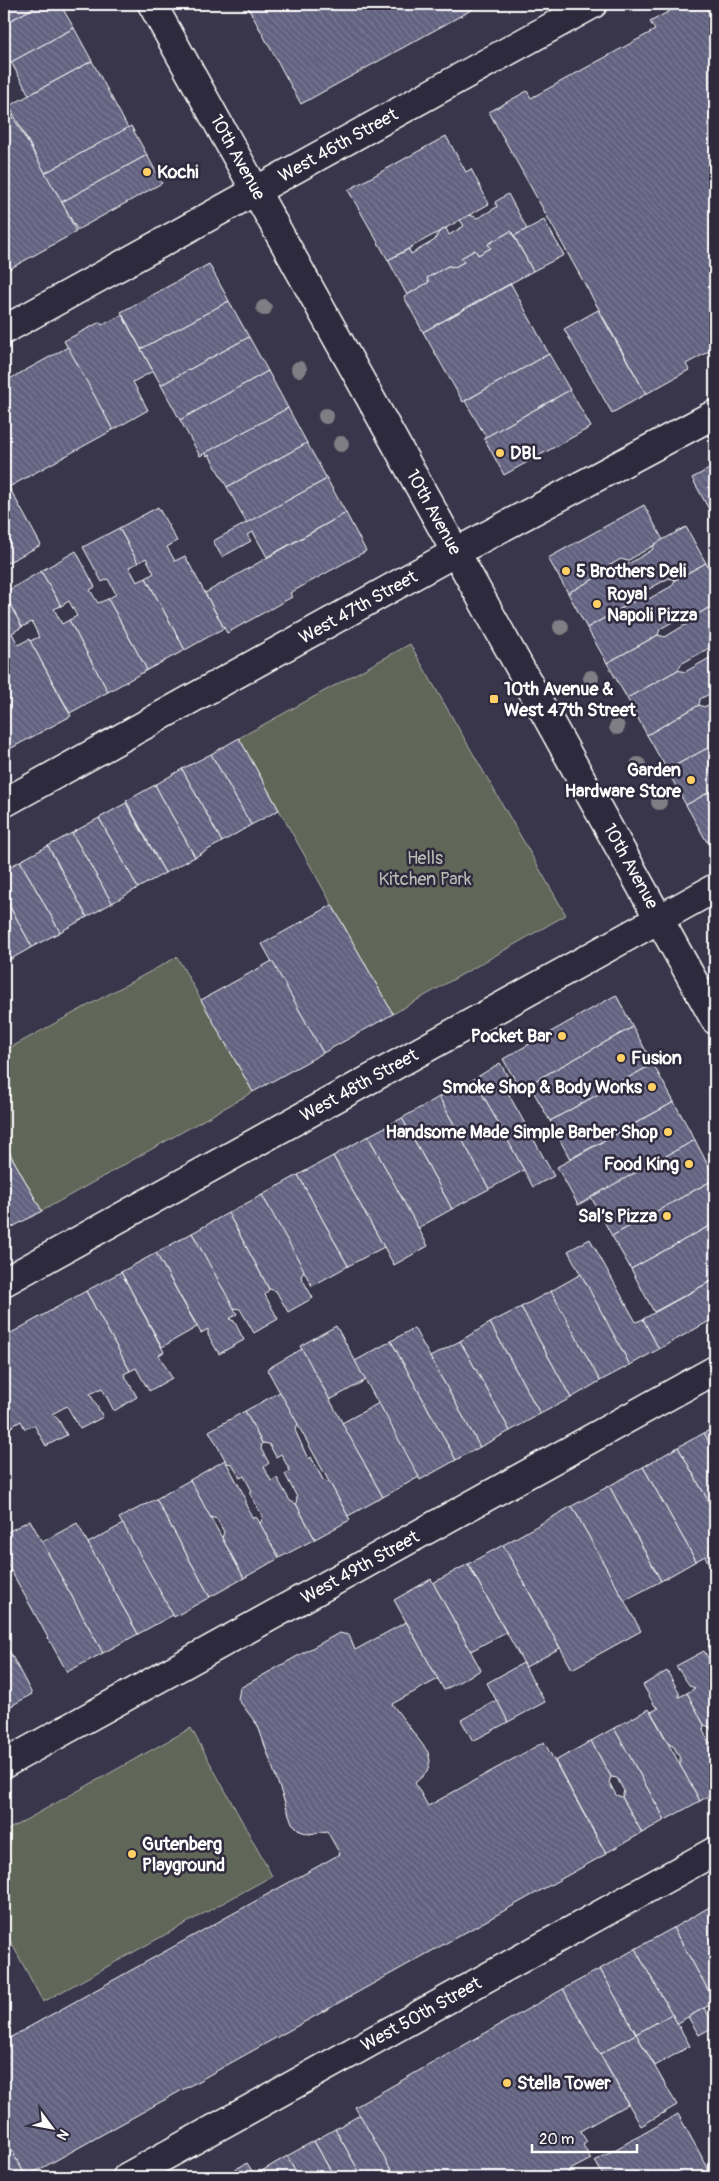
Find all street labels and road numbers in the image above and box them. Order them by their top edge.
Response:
street label: West 46th Street [275,103,403,188]
street label: 10th Avenue [205,110,271,204]
street label: 10th Avenue [401,465,467,559]
street label: West 47th Street [295,565,422,649]
street label: 10th Avenue [598,819,664,913]
street label: West 48th Street [296,1043,423,1127]
street label: West 49th Street [297,1525,424,1609]
street label: West 50th Street [357,1972,486,2057]

